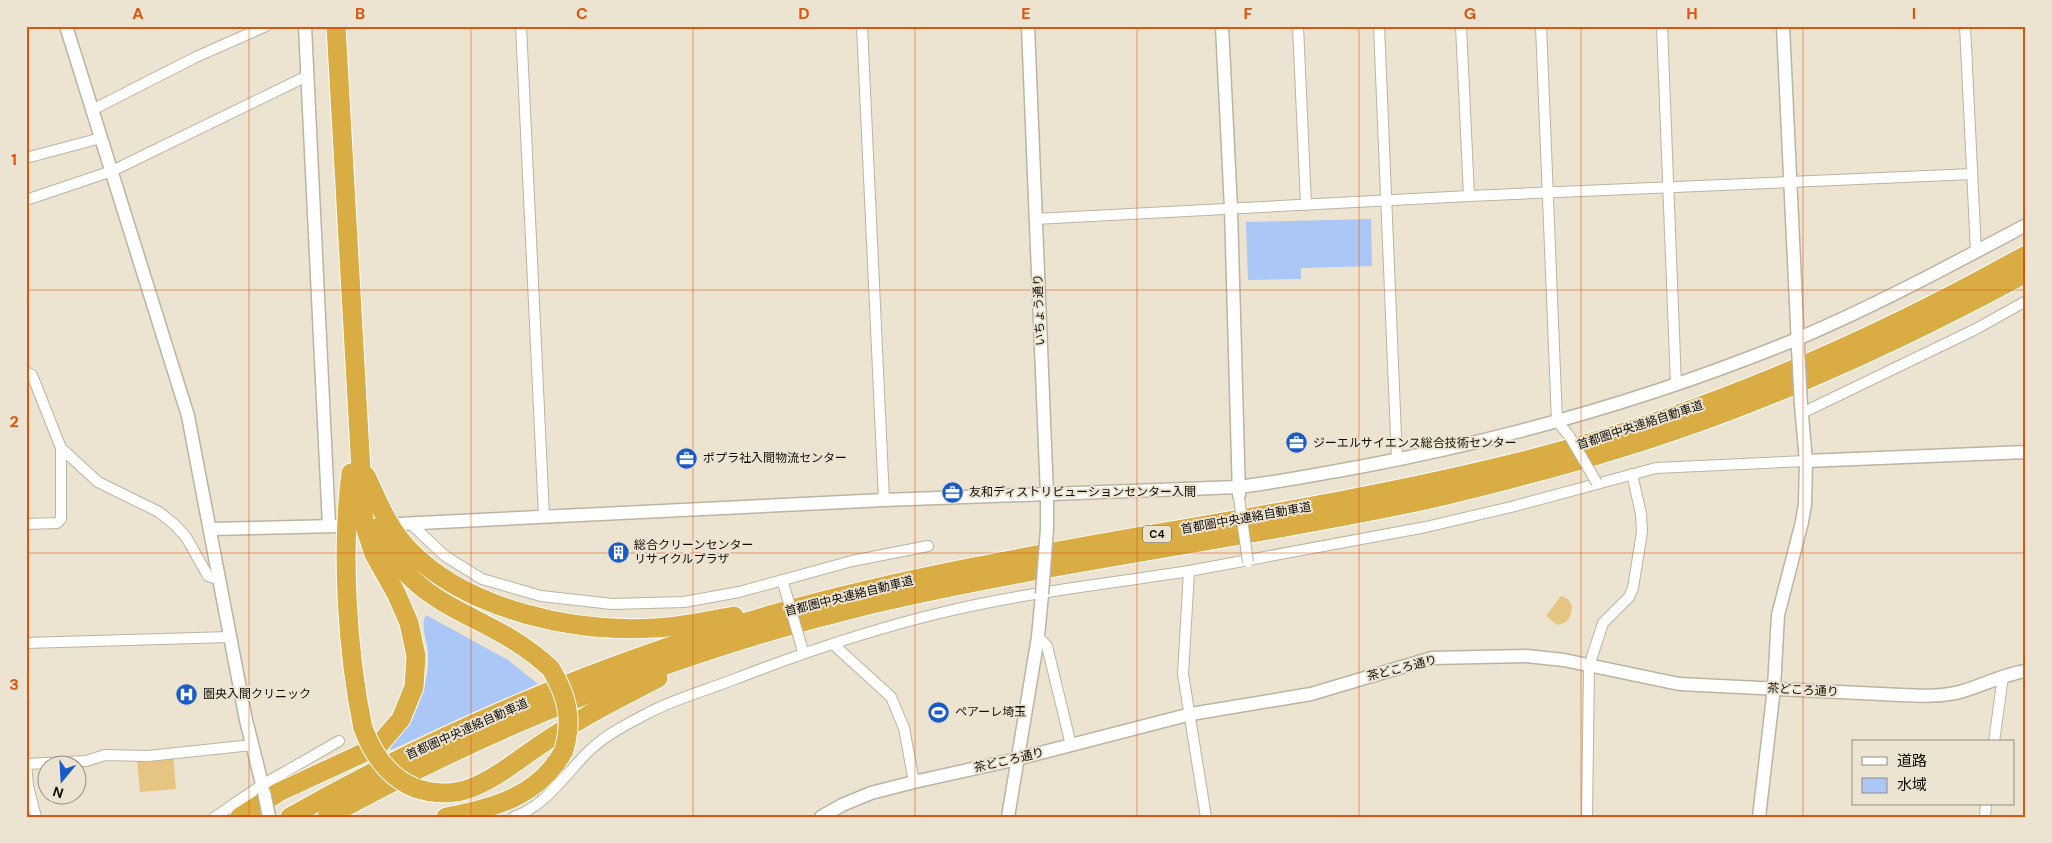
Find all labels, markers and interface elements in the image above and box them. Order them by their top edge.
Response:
text: A [132,3,144,24]
text: B [355,3,365,24]
text: C [576,3,588,24]
text: D [798,3,810,24]
text: E [1021,3,1031,24]
text: F [1244,3,1253,24]
text: G [1464,3,1476,24]
text: H [1686,3,1698,24]
text: I [1912,3,1916,24]
text: 1 [11,149,17,170]
street label: いちょう通り [1030,274,1048,346]
street label: 首都圏中央連絡自動車道 [1575,397,1705,453]
text: 2 [9,411,19,432]
office icon: ジーエルサイエンス総合技術センター [1285,431,1309,455]
place label: ジーエルサイエンス総合技術センター [1313,435,1517,451]
office icon: ポプラ社入間物流センター [675,446,699,470]
place label: ポプラ社入間物流センター [703,450,847,466]
office icon: 友和ディストリビューションセンター入間 [941,480,965,504]
place label: 友和ディストリビューションセンター入間 [969,484,1196,500]
street label: 首都圏中央連絡自動車道 [1180,499,1312,537]
road number: C4 [1143,526,1171,542]
place label: 総合クリーンセンター リサイクルプラザ [634,537,753,567]
building icon: 総合クリーンセンター リサイクルプラザ [606,540,630,564]
street label: 首都圏中央連絡自動車道 [783,572,915,620]
street label: 茶どころ通り [1365,652,1439,684]
text: 3 [9,674,19,695]
street label: 茶どころ通り [1767,680,1839,700]
hospital icon: 圏央入間クリニック [175,682,199,706]
place label: 圏央入間クリニック [203,686,311,702]
street label: 首都圏中央連絡自動車道 [403,695,531,763]
sports icon: ペアーレ埼玉 [927,700,951,724]
place label: ペアーレ埼玉 [955,704,1026,720]
legend [1852,740,2014,806]
street label: 茶どころ通り [972,744,1046,776]
text: 道路 [1897,751,1927,771]
north arrow [38,756,88,806]
text: 水域 [1897,775,1927,795]
text: N [50,782,66,803]

